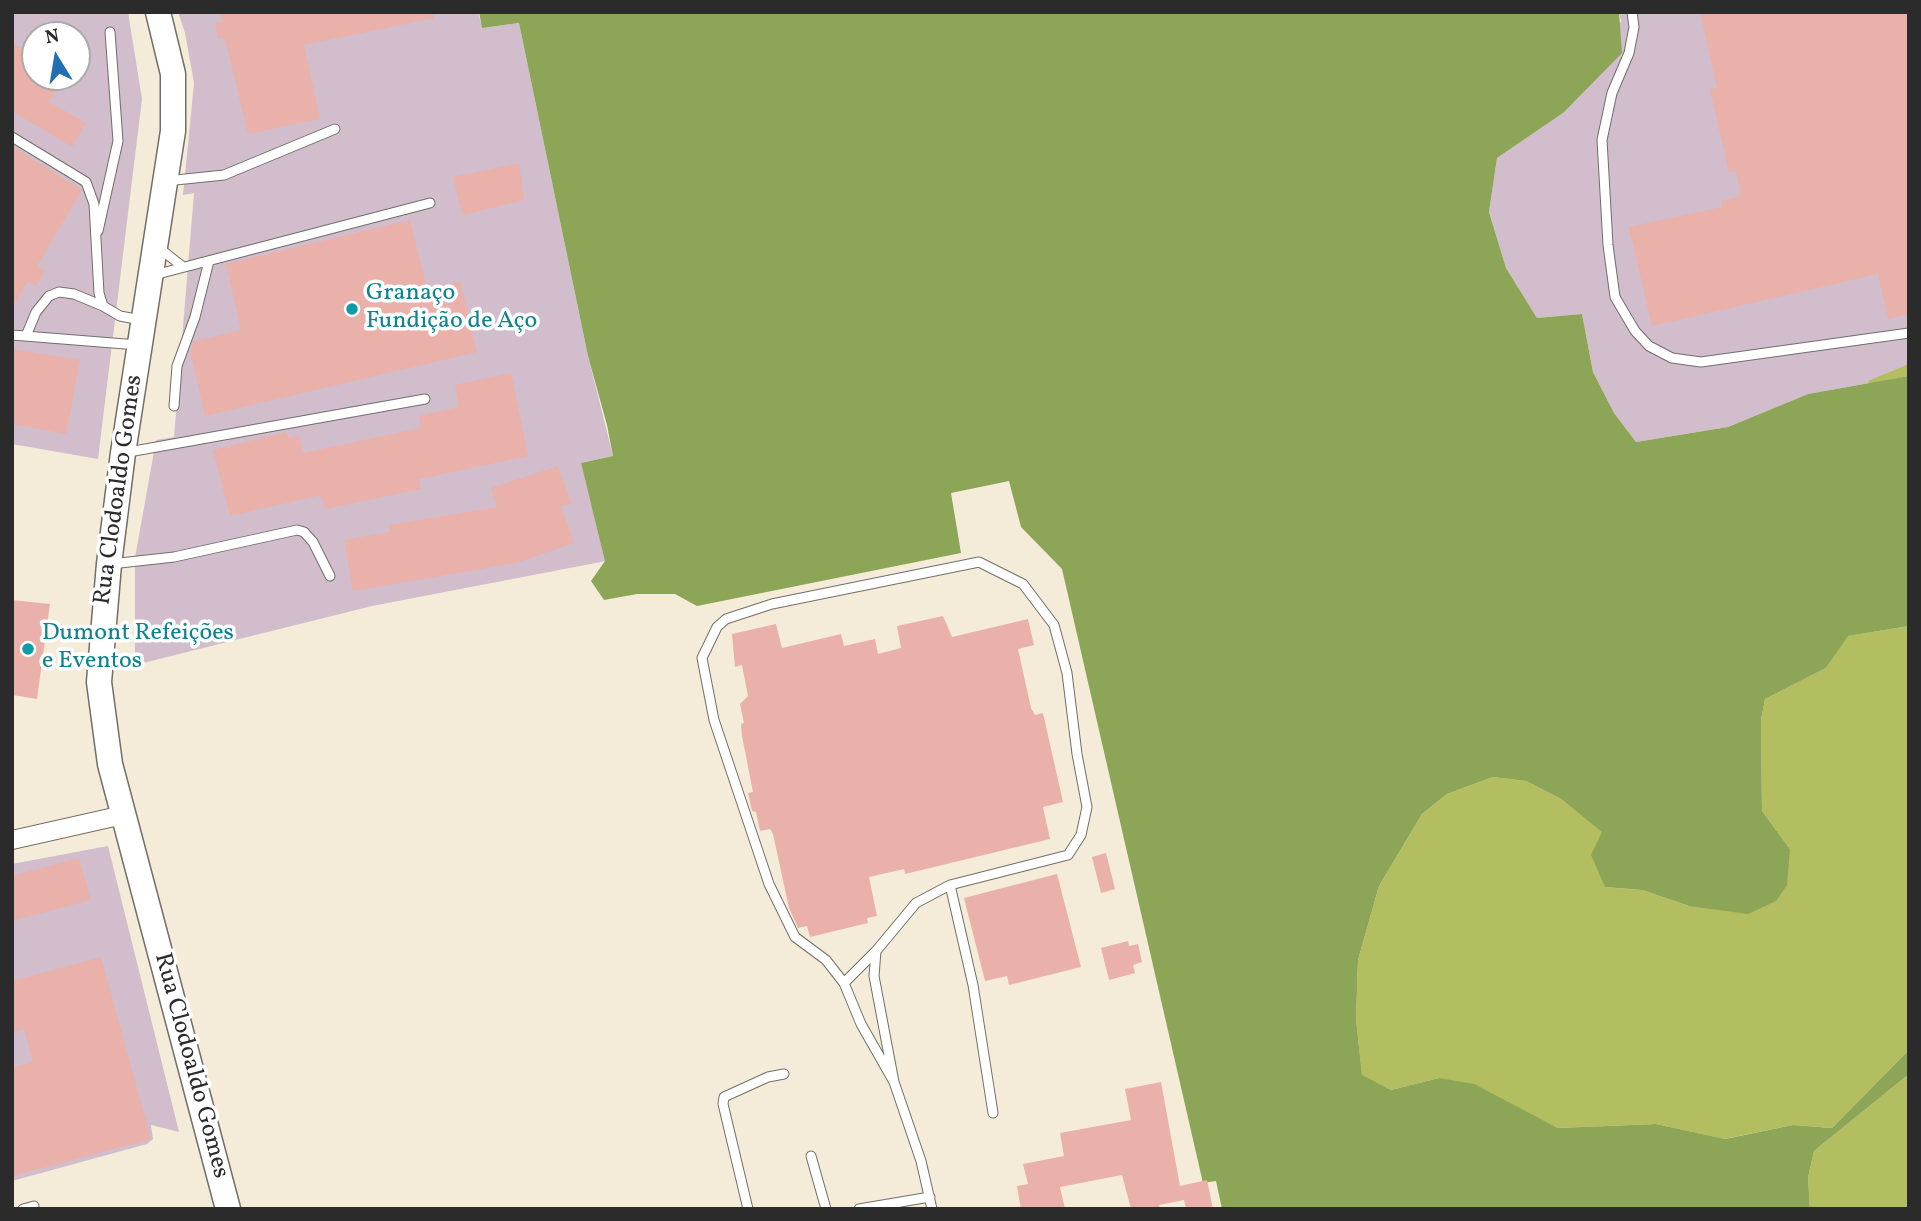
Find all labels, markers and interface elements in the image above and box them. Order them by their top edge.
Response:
north arrow [21,21,91,91]
text: N [43,23,62,51]
place label: Granaço Fundição de Aço [366,281,537,337]
marker: Granaço Fundição de Aço [344,301,360,317]
street label: Rua Clodoaldo Gomes [90,373,150,607]
place label: Dumont Refeições e Eventos [42,621,234,677]
marker: Dumont Refeições e Eventos [20,641,36,657]
street label: Rua Clodoaldo Gomes [146,950,234,1182]

